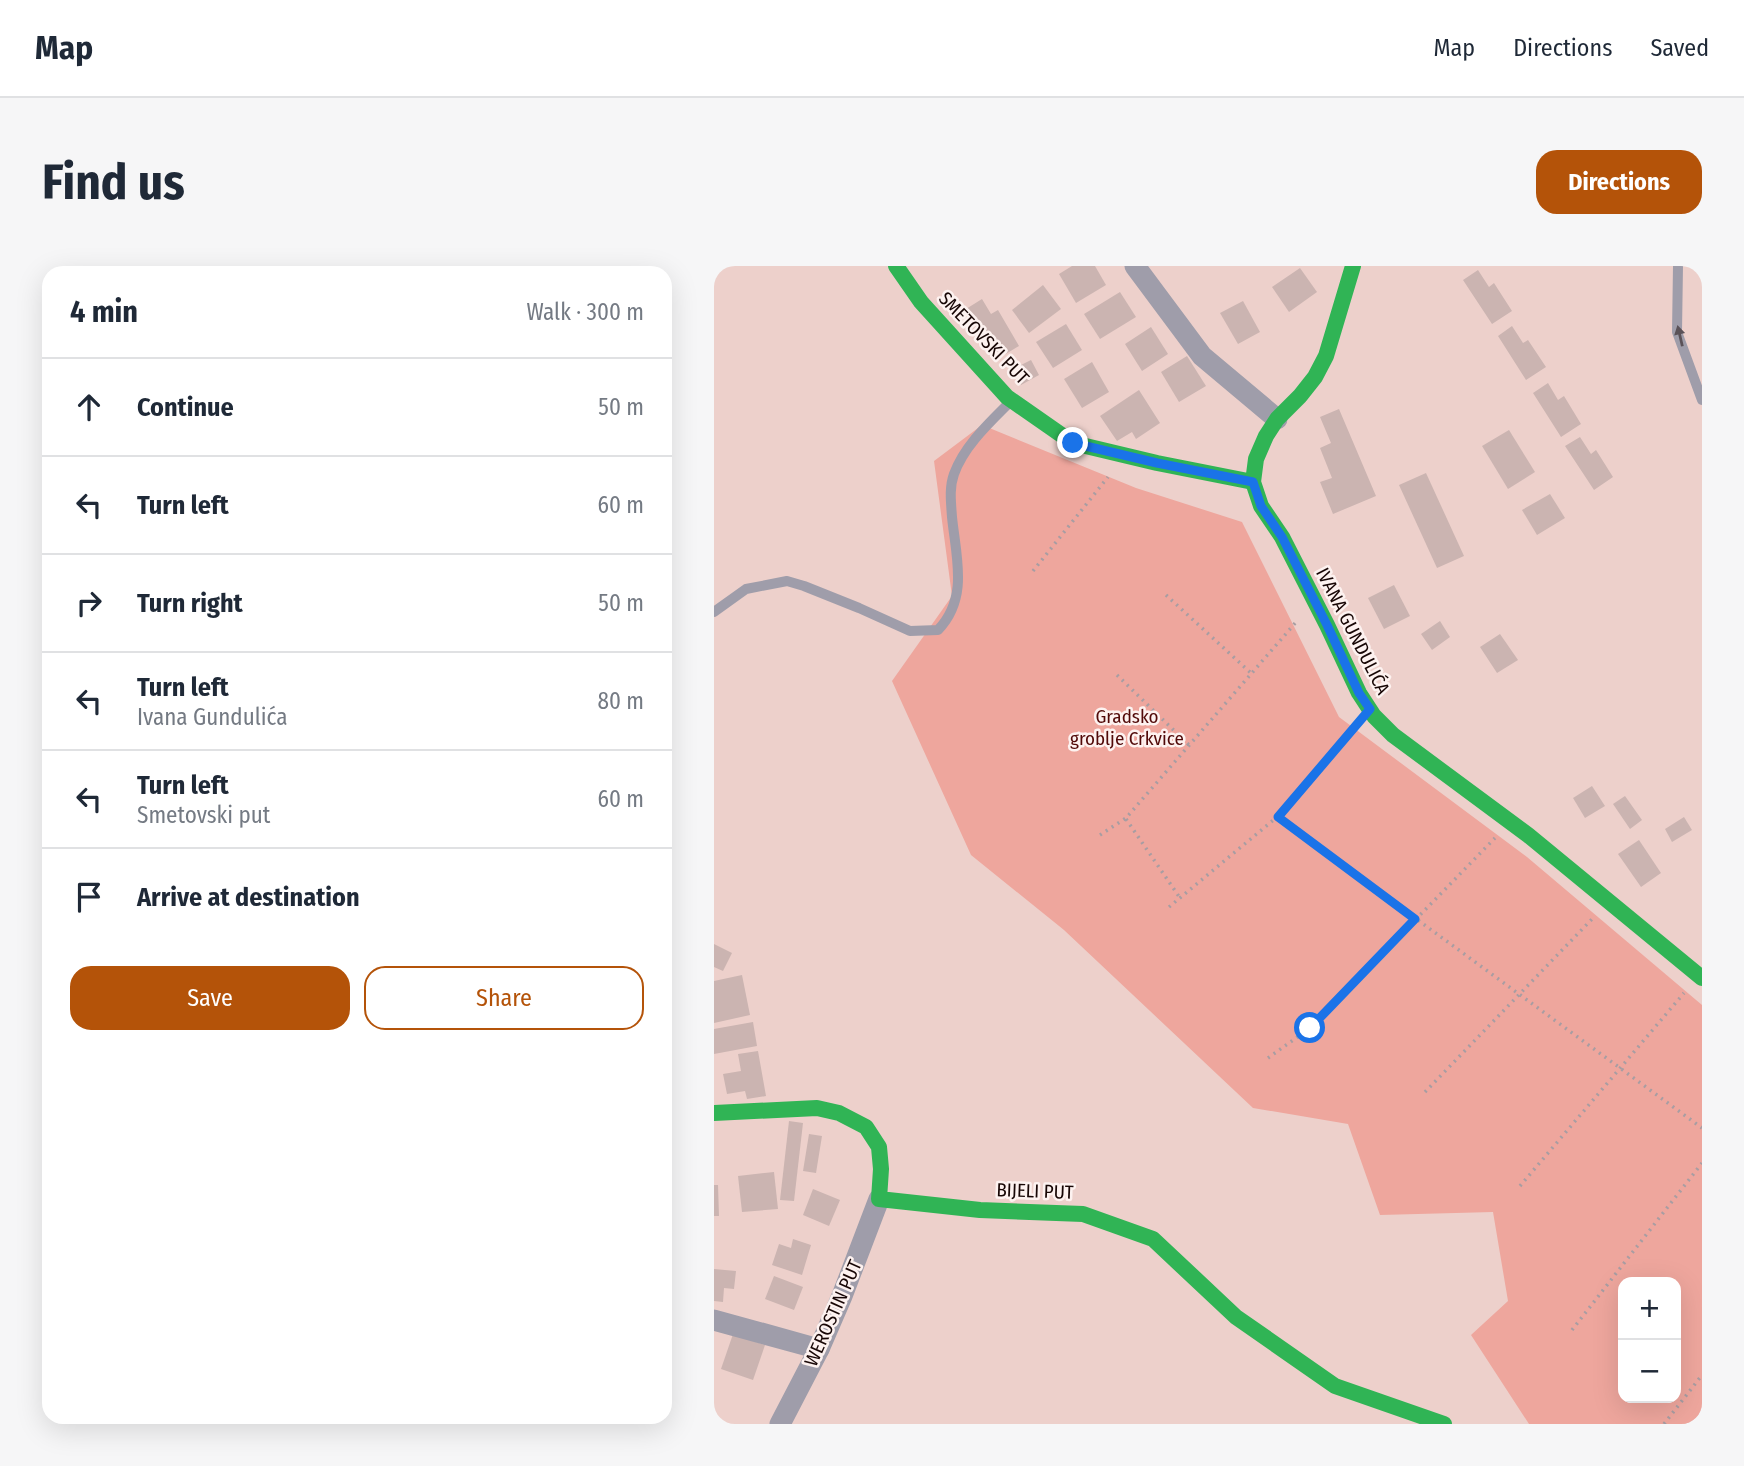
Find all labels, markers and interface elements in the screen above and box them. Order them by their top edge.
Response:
text: Map [35,28,93,68]
text: Map [1434,34,1475,62]
text: Directions [1513,34,1612,62]
text: Saved [1650,34,1709,62]
button: Directions [1536,150,1702,214]
text: Find us [42,153,185,212]
street label: SMETOVSKI PUT [934,287,1034,389]
text: 4 min [70,294,138,330]
text: Walk · 300 m [527,298,644,326]
one-way arrow [1674,325,1685,347]
icon: ahead [70,388,108,426]
text: Continue [137,392,234,423]
text: 50 m [598,393,644,421]
route end [1057,427,1088,458]
icon: left [70,486,108,524]
text: Turn left [137,490,229,521]
text: 60 m [598,491,644,519]
street label: IVANA GUNDULIĆA [1311,564,1395,698]
icon: right [70,584,108,622]
text: Turn right [137,588,243,619]
text: 50 m [598,589,644,617]
text: Turn left [137,672,229,703]
icon: left [70,682,108,720]
text: 80 m [597,687,644,715]
text: Ivana Gundulića [137,703,287,731]
park label: Gradsko groblje Crkvice [1070,705,1184,750]
text: Turn left [137,770,229,801]
icon: left [70,780,108,818]
text: 60 m [598,785,644,813]
text: Smetovski put [137,801,270,829]
icon: arrive [70,878,108,916]
text: Arrive at destination [137,882,360,913]
button: Save [70,966,350,1030]
button: Share [364,966,644,1030]
route start [1294,1012,1325,1043]
street label: BIJELI PUT [996,1178,1074,1204]
street label: WEROSTIN PUT [799,1256,867,1370]
map controls [1618,1277,1681,1403]
button: + [1618,1277,1681,1340]
button: − [1618,1340,1681,1403]

